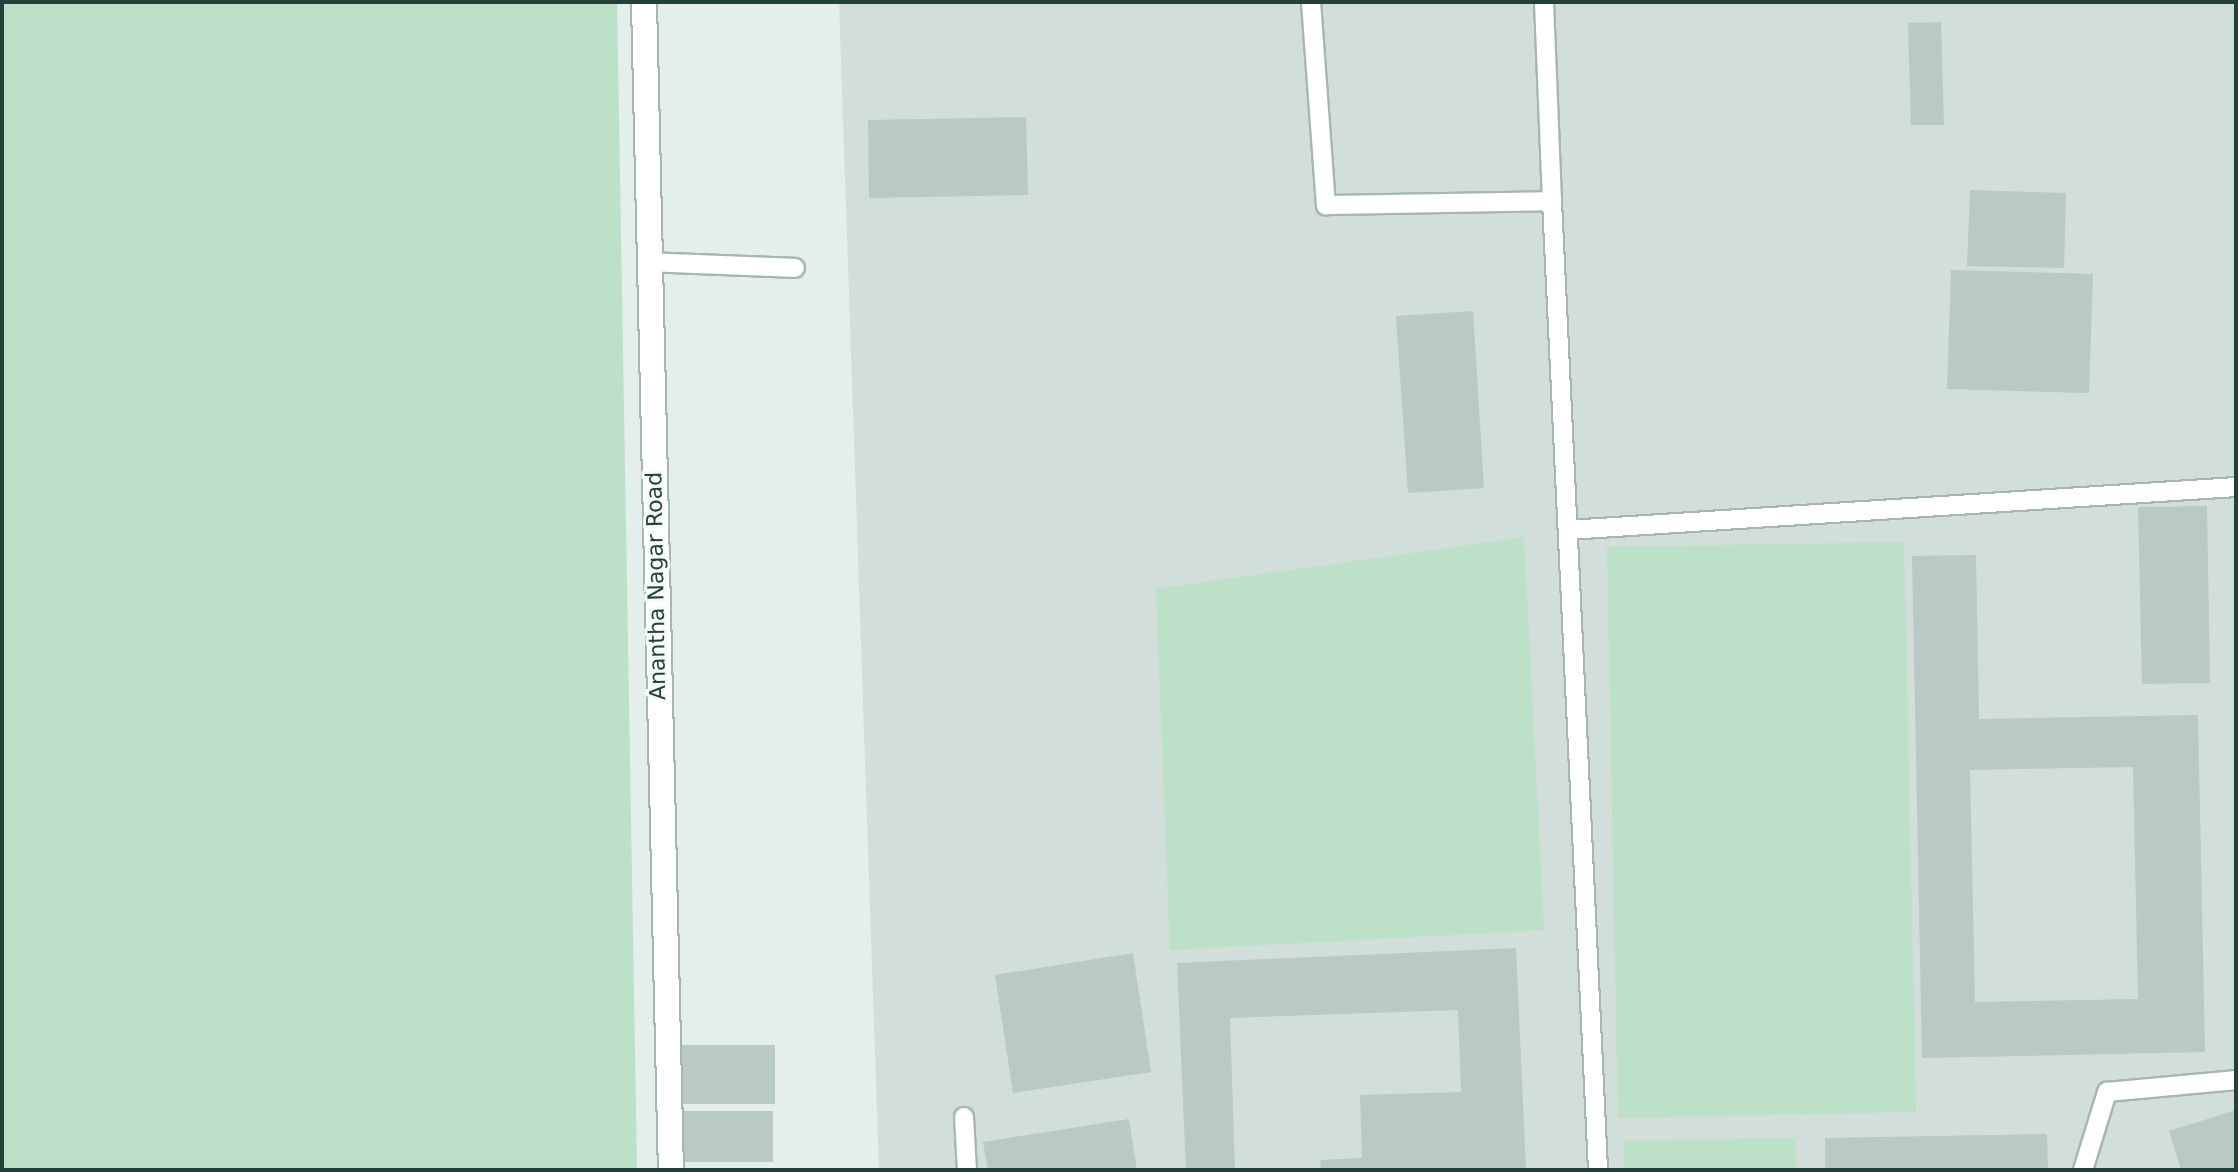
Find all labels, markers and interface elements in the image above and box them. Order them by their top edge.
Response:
street label: Anantha Nagar Road [641,472,671,700]

